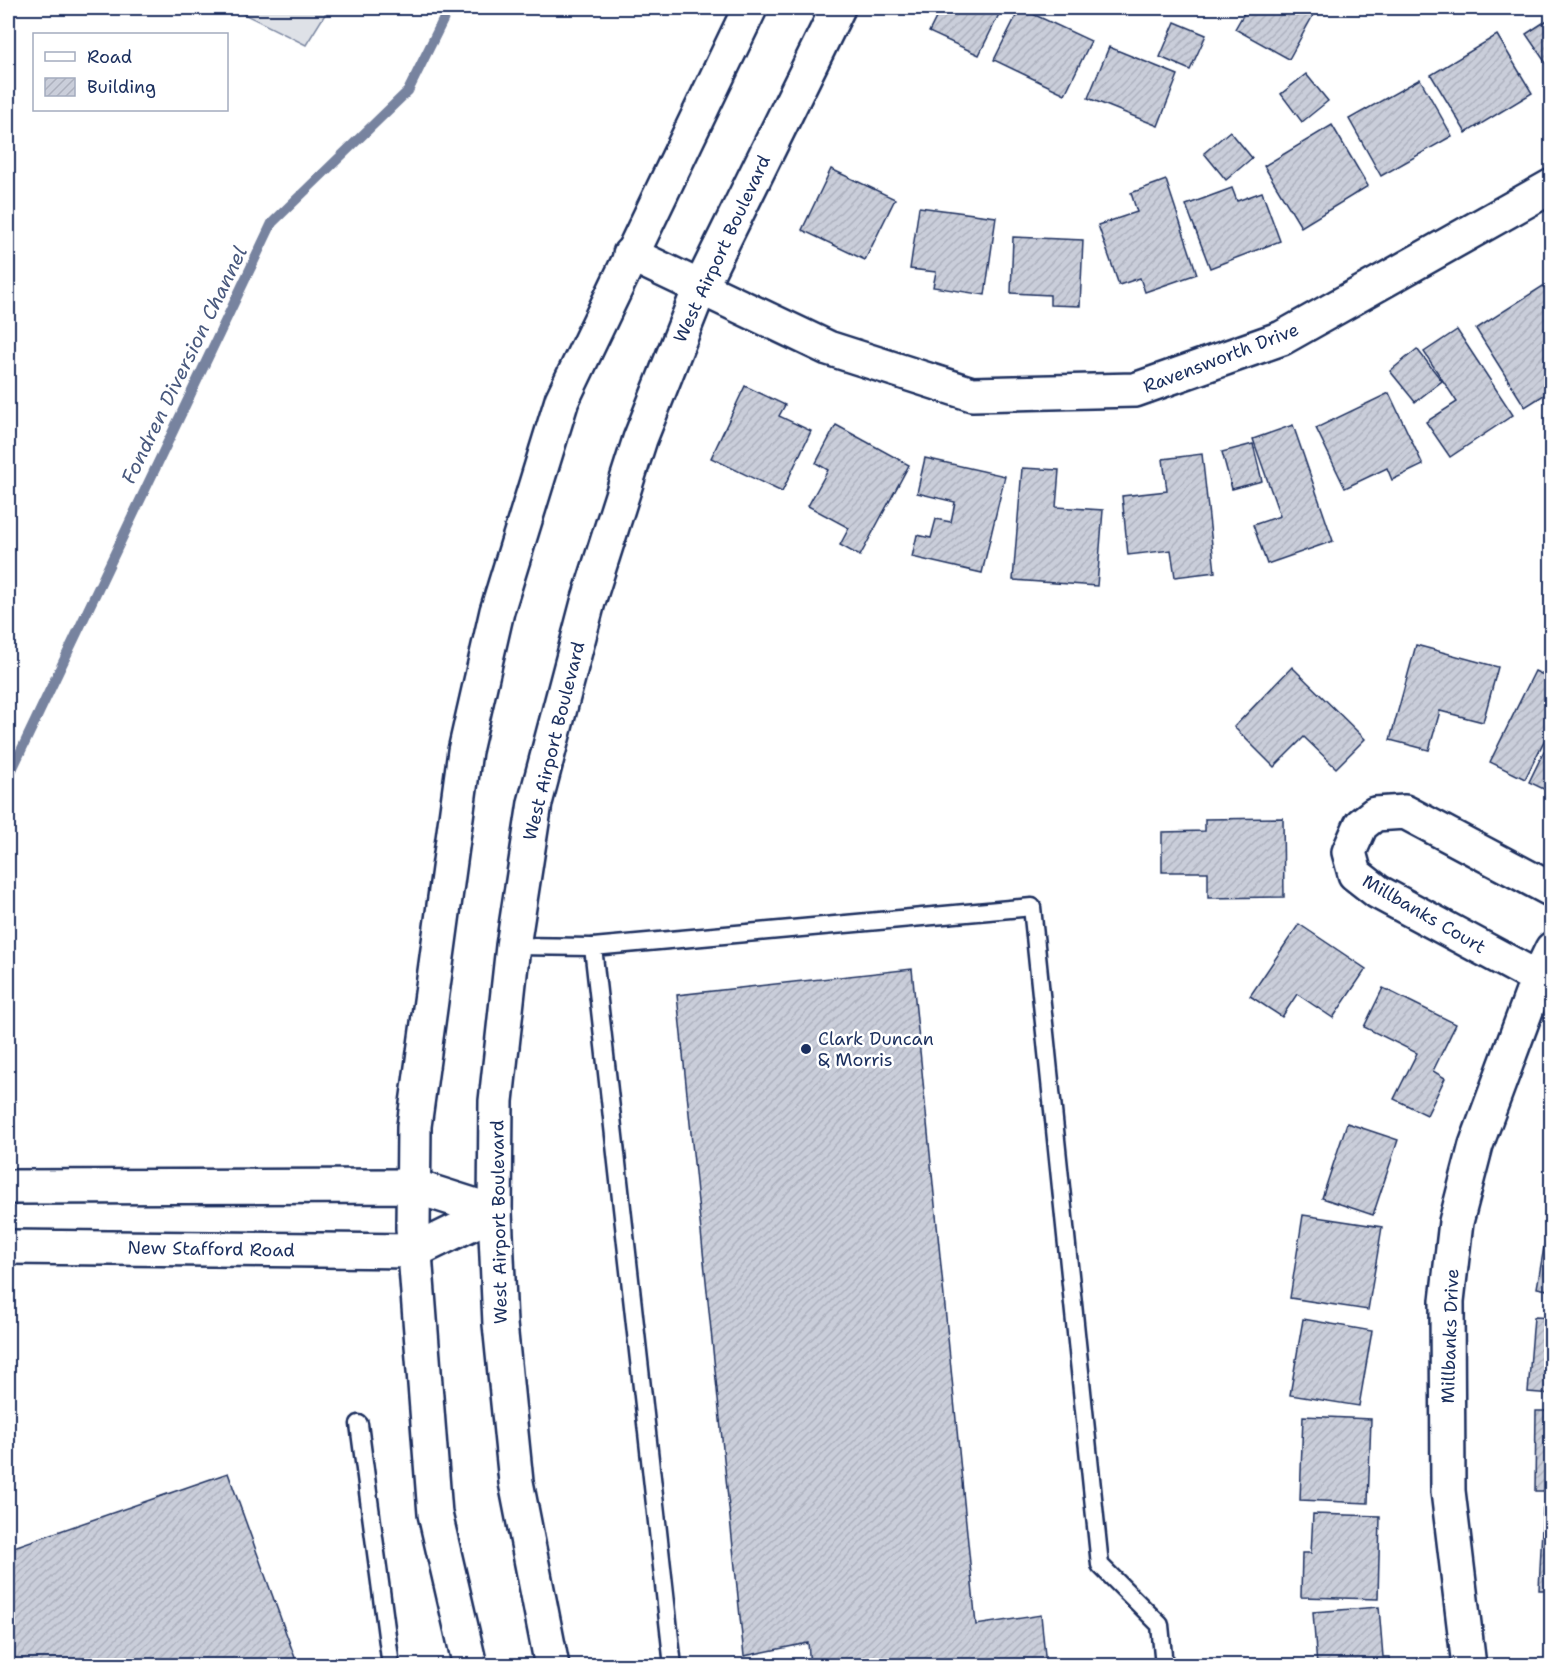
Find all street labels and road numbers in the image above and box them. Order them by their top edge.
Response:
street label: West Airport Boulevard [668,151,776,347]
street label: Ravensworth Drive [1140,317,1302,399]
street label: West Airport Boulevard [518,639,590,843]
street label: Millbanks Court [1358,869,1490,959]
street label: West Airport Boulevard [485,1120,513,1324]
street label: New Stafford Road [127,1236,295,1262]
street label: Millbanks Drive [1436,1268,1464,1404]

